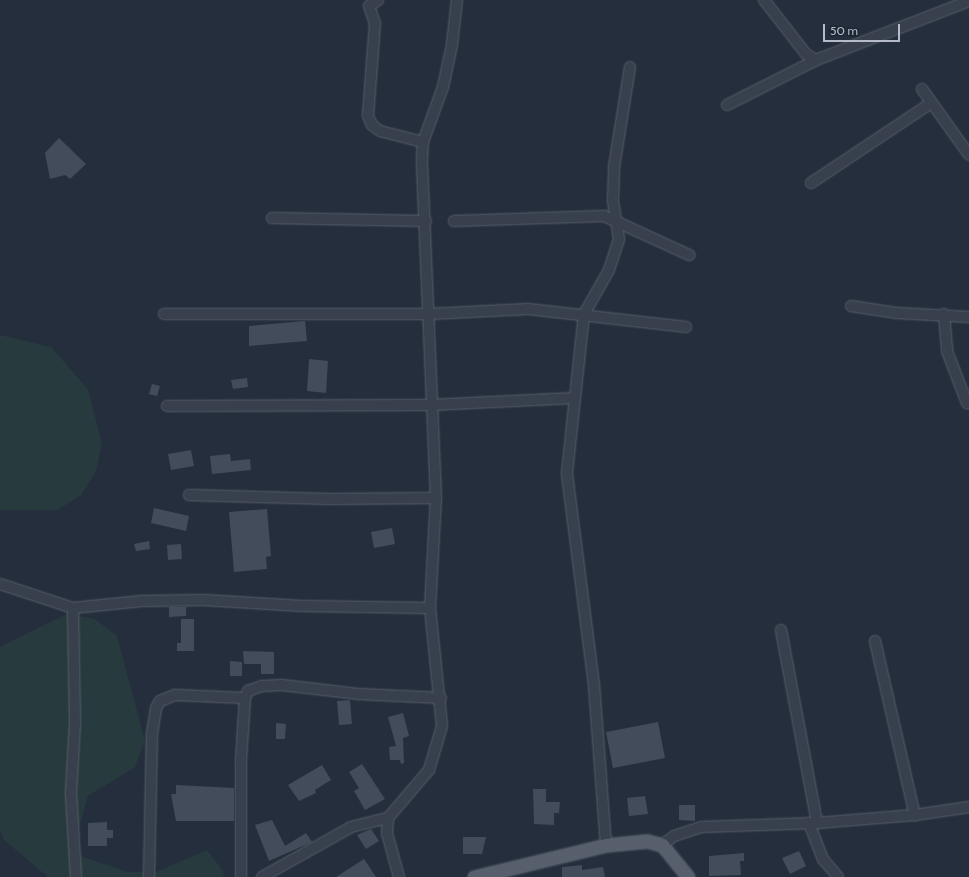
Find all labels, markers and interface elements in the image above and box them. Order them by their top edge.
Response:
scale bar [825,16,902,42]
text: 50 m [830,23,858,38]

